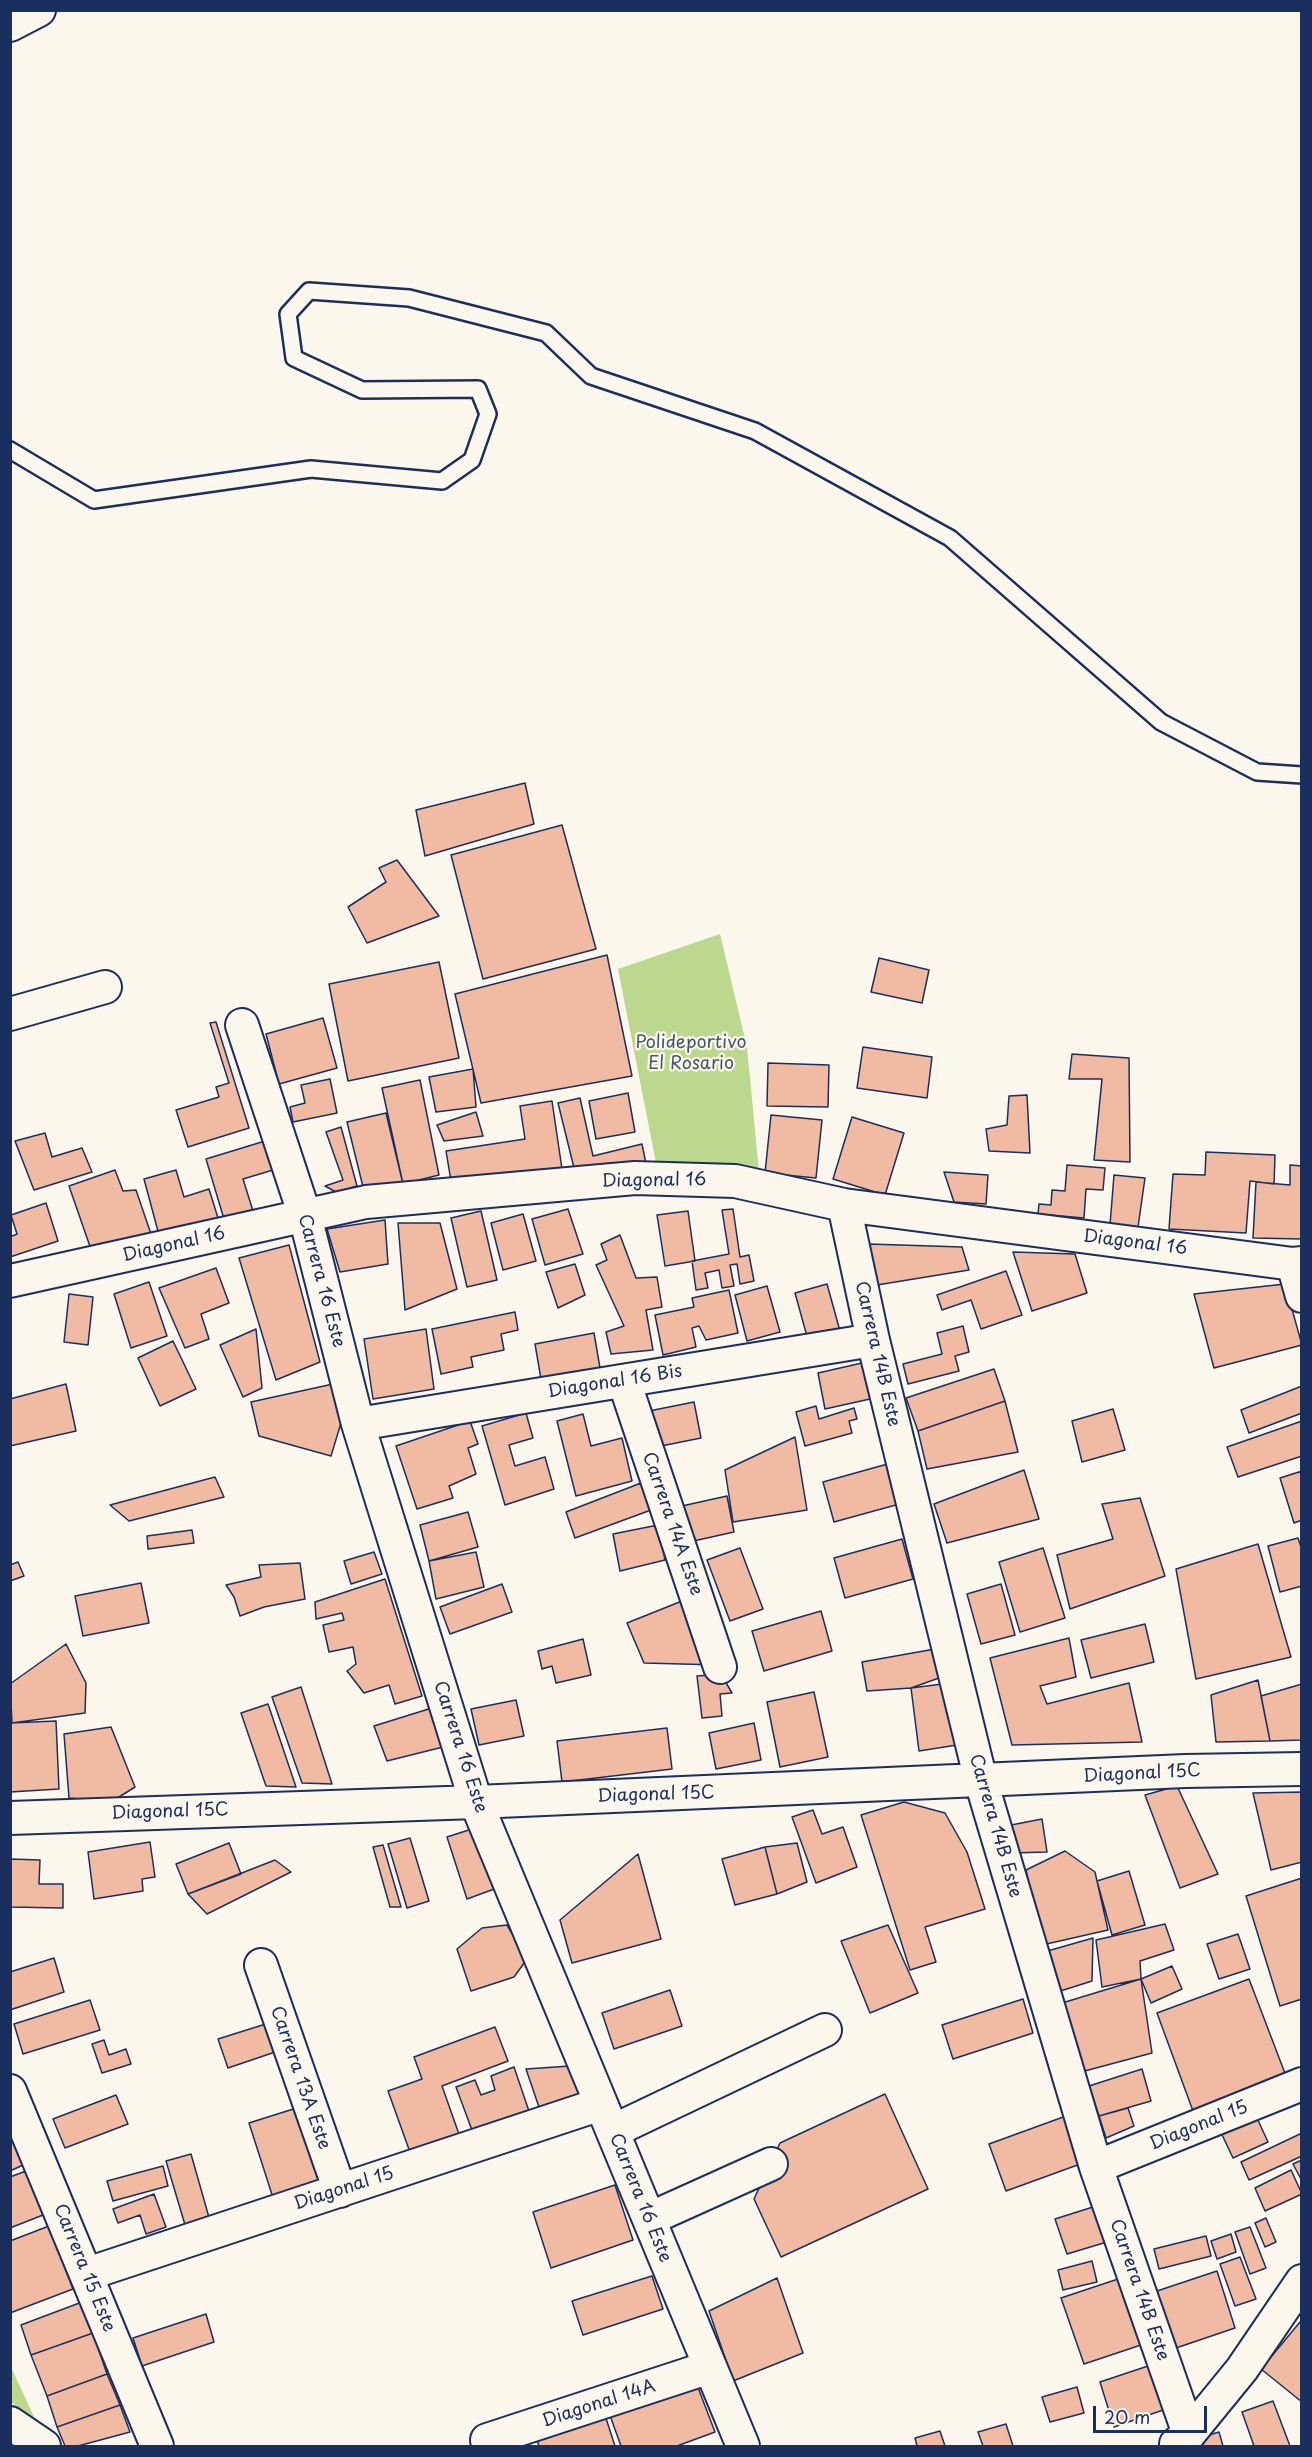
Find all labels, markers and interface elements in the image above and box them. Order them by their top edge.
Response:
park label: Polideportivo El Rosario [636,1032,746,1074]
street label: Diagonal 16 [601,1169,707,1193]
street label: Carrera 16 Este [293,1212,349,1350]
street label: Diagonal 16 [121,1223,227,1267]
street label: Diagonal 16 [1082,1226,1188,1260]
street label: Carrera 14B Este [850,1279,904,1429]
street label: Diagonal 16 Bis [546,1361,684,1403]
street label: Carrera 14A Este [637,1449,707,1599]
street label: Carrera 16 Este [429,1678,491,1816]
street label: Carrera 14B Este [964,1752,1026,1900]
street label: Diagonal 15C [1083,1760,1201,1788]
street label: Diagonal 15C [597,1782,715,1808]
street label: Diagonal 15C [111,1799,229,1825]
street label: Carrera 13A Este [265,2003,335,2153]
street label: Diagonal 15 [1147,2097,1251,2155]
street label: Carrera 16 Este [604,2130,676,2266]
street label: Diagonal 15 [291,2163,397,2215]
street label: Carrera 15 Este [48,2201,120,2335]
street label: Carrera 14B Este [1105,2216,1173,2364]
street label: Diagonal 14A [540,2376,658,2432]
scale bar [1096,2394,1210,2432]
text: 20 m [1104,2403,1150,2430]

